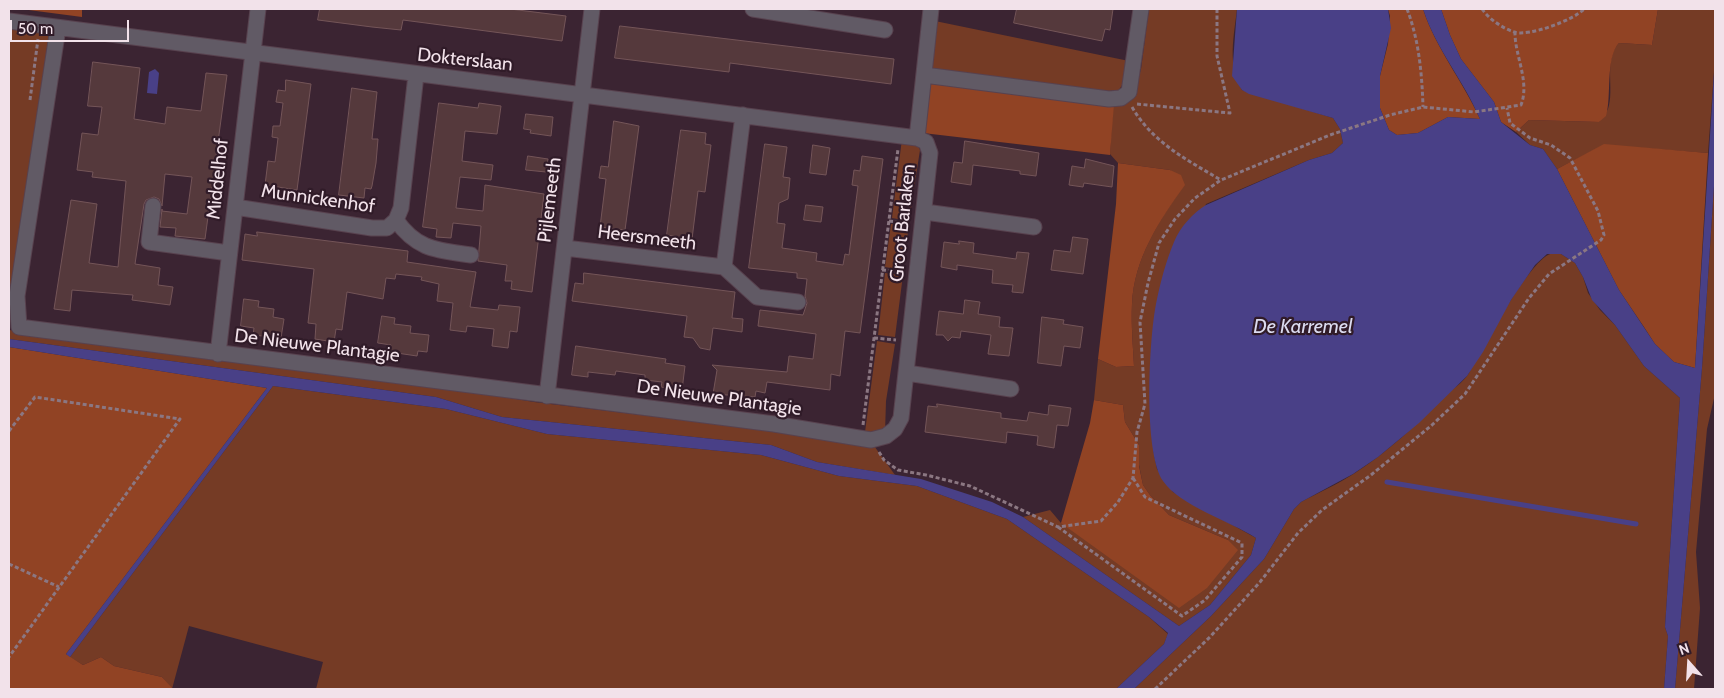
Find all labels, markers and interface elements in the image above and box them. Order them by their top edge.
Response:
scale bar [12,10,131,42]
text: 50 m [18,20,53,38]
street label: Dokterslaan [416,44,514,76]
street label: Middelhof [202,137,234,221]
street label: Pijlemeeth [533,156,567,244]
street label: Groot Barlaken [885,163,921,283]
street label: Munnickenhof [260,180,376,218]
street label: Heersmeeth [596,221,698,255]
water label: De Karremel [1253,315,1353,339]
street label: De Nieuwe Plantagie [233,325,401,367]
street label: De Nieuwe Plantagie [635,375,803,421]
north arrow [1664,638,1714,688]
text: N [1677,639,1692,659]

